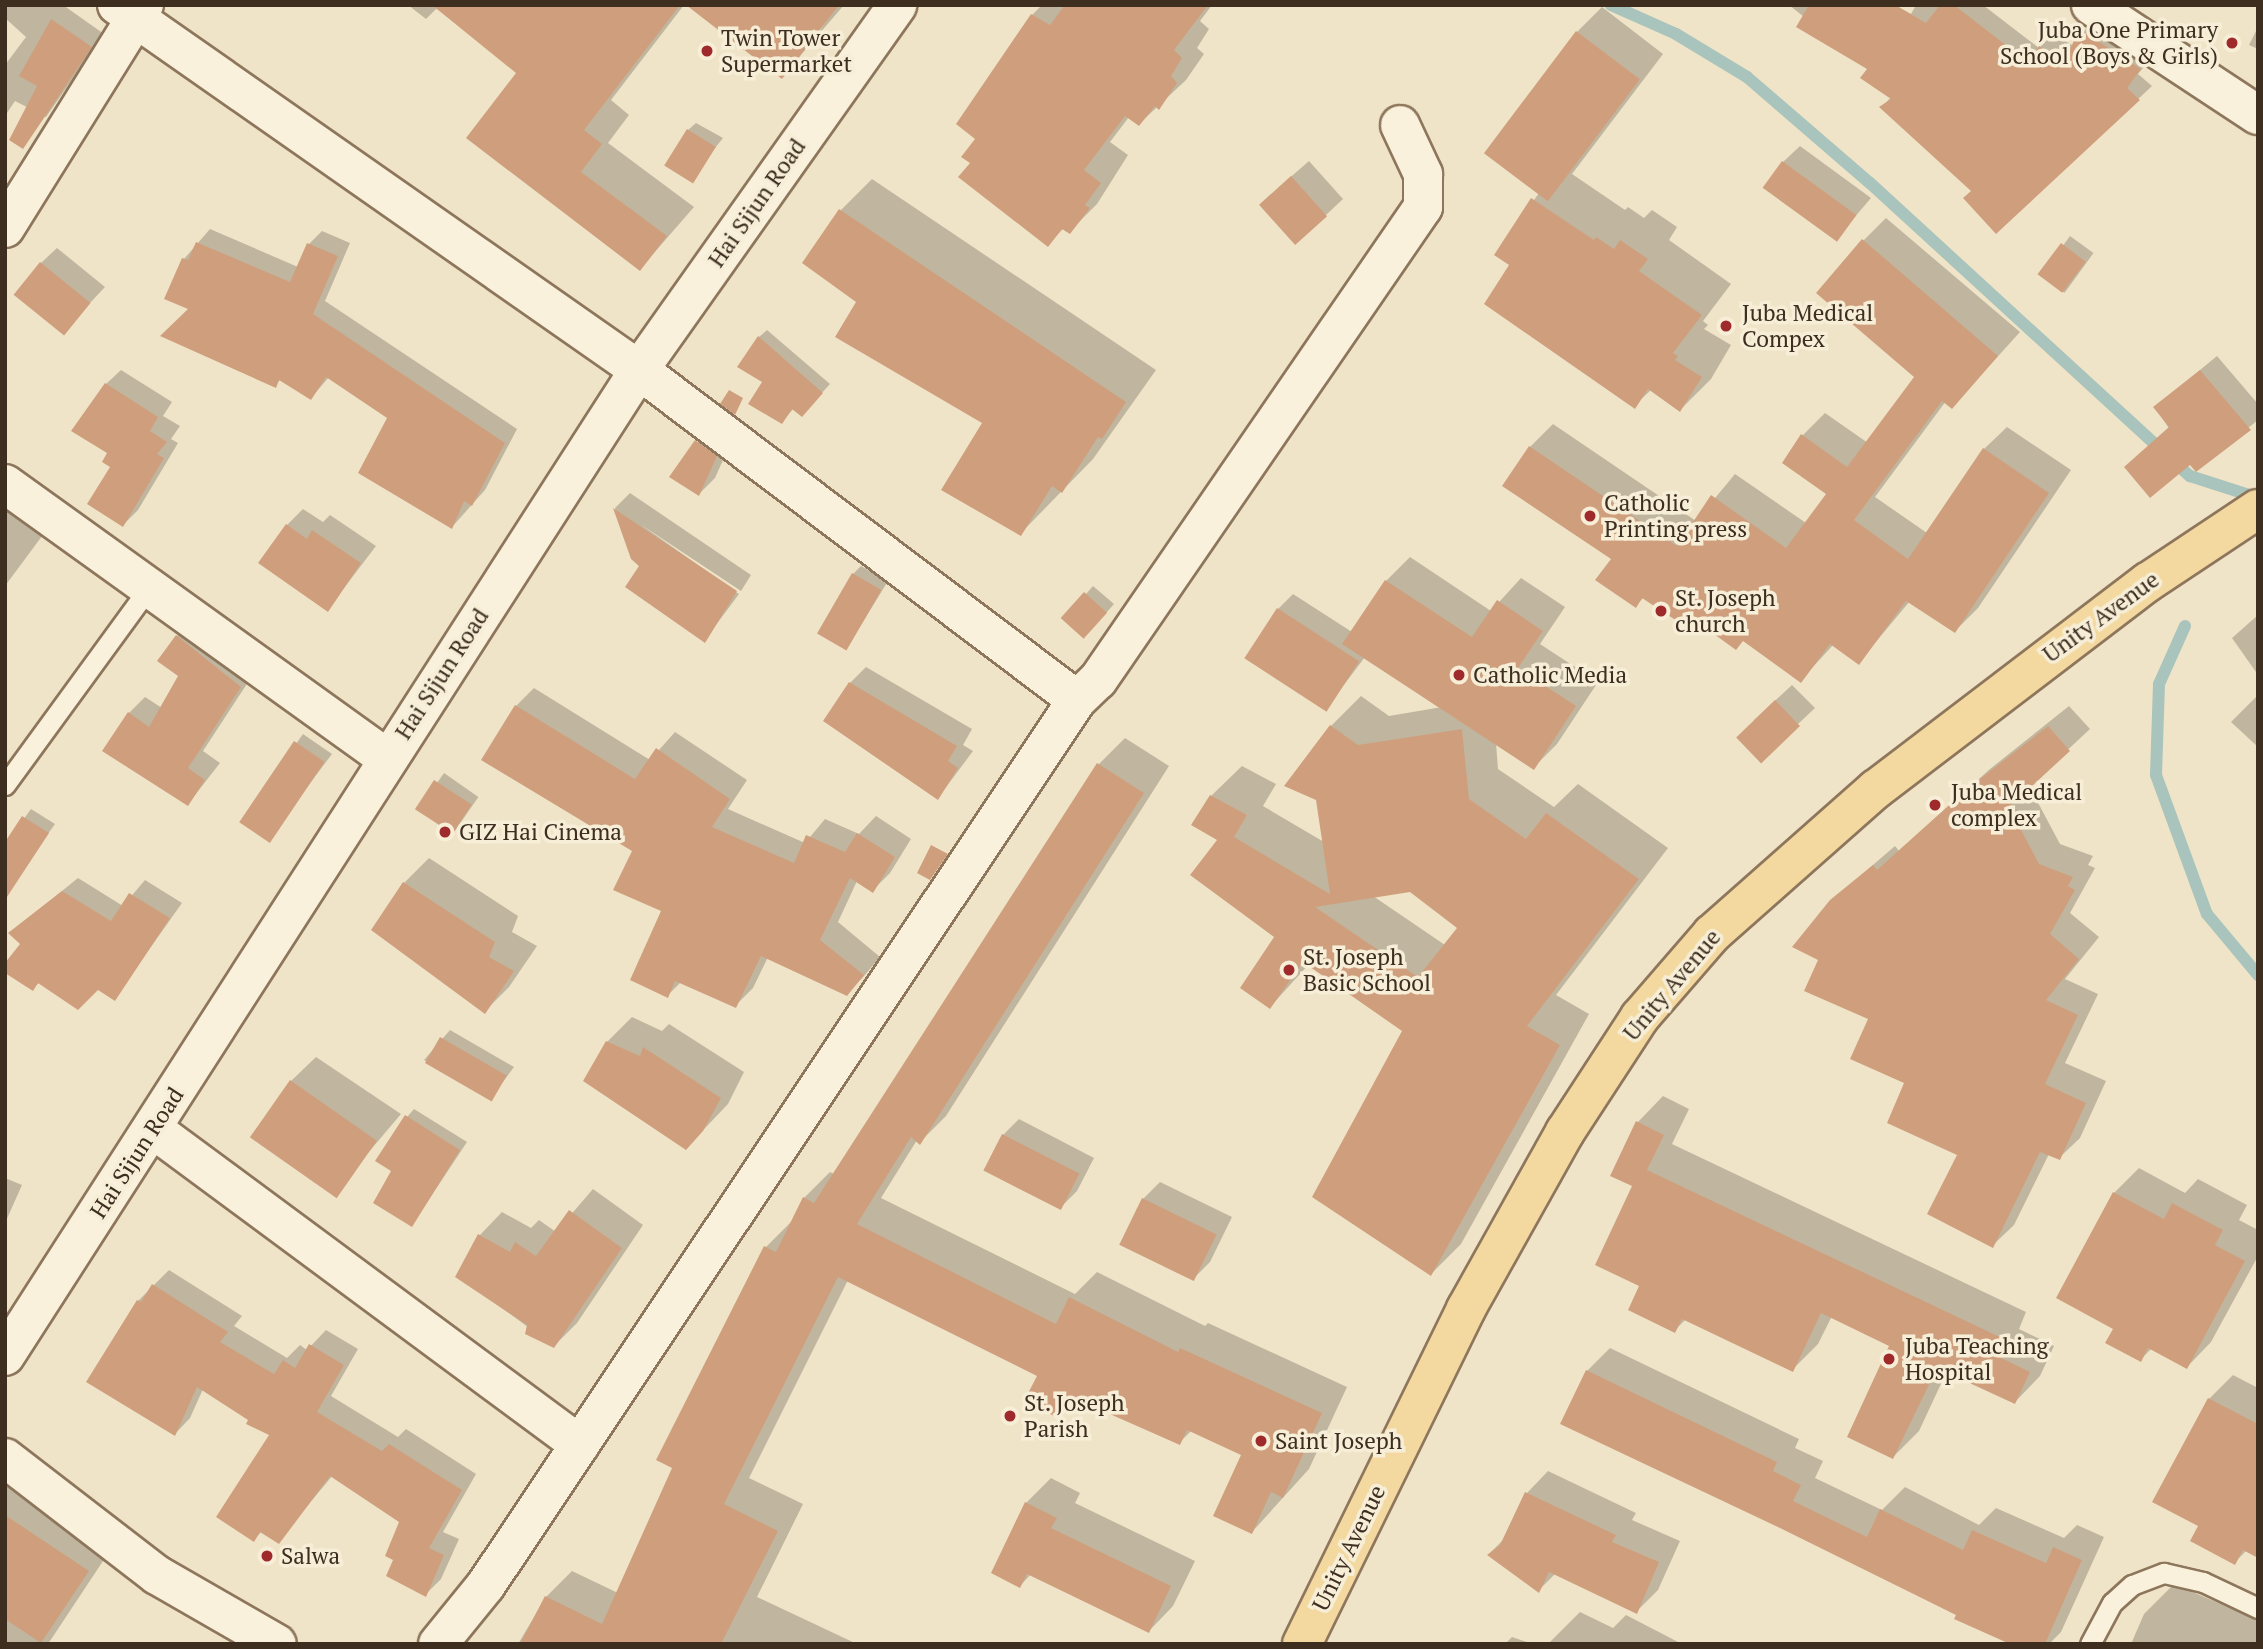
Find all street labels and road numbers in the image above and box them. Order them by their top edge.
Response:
street label: Hai Sijun Road [703,133,811,273]
street label: Unity Avenue [2037,566,2165,668]
street label: Hai Sijun Road [389,603,495,745]
street label: Unity Avenue [1617,924,1727,1046]
street label: Hai Sijun Road [84,1082,190,1224]
street label: Unity Avenue [1307,1480,1391,1616]

